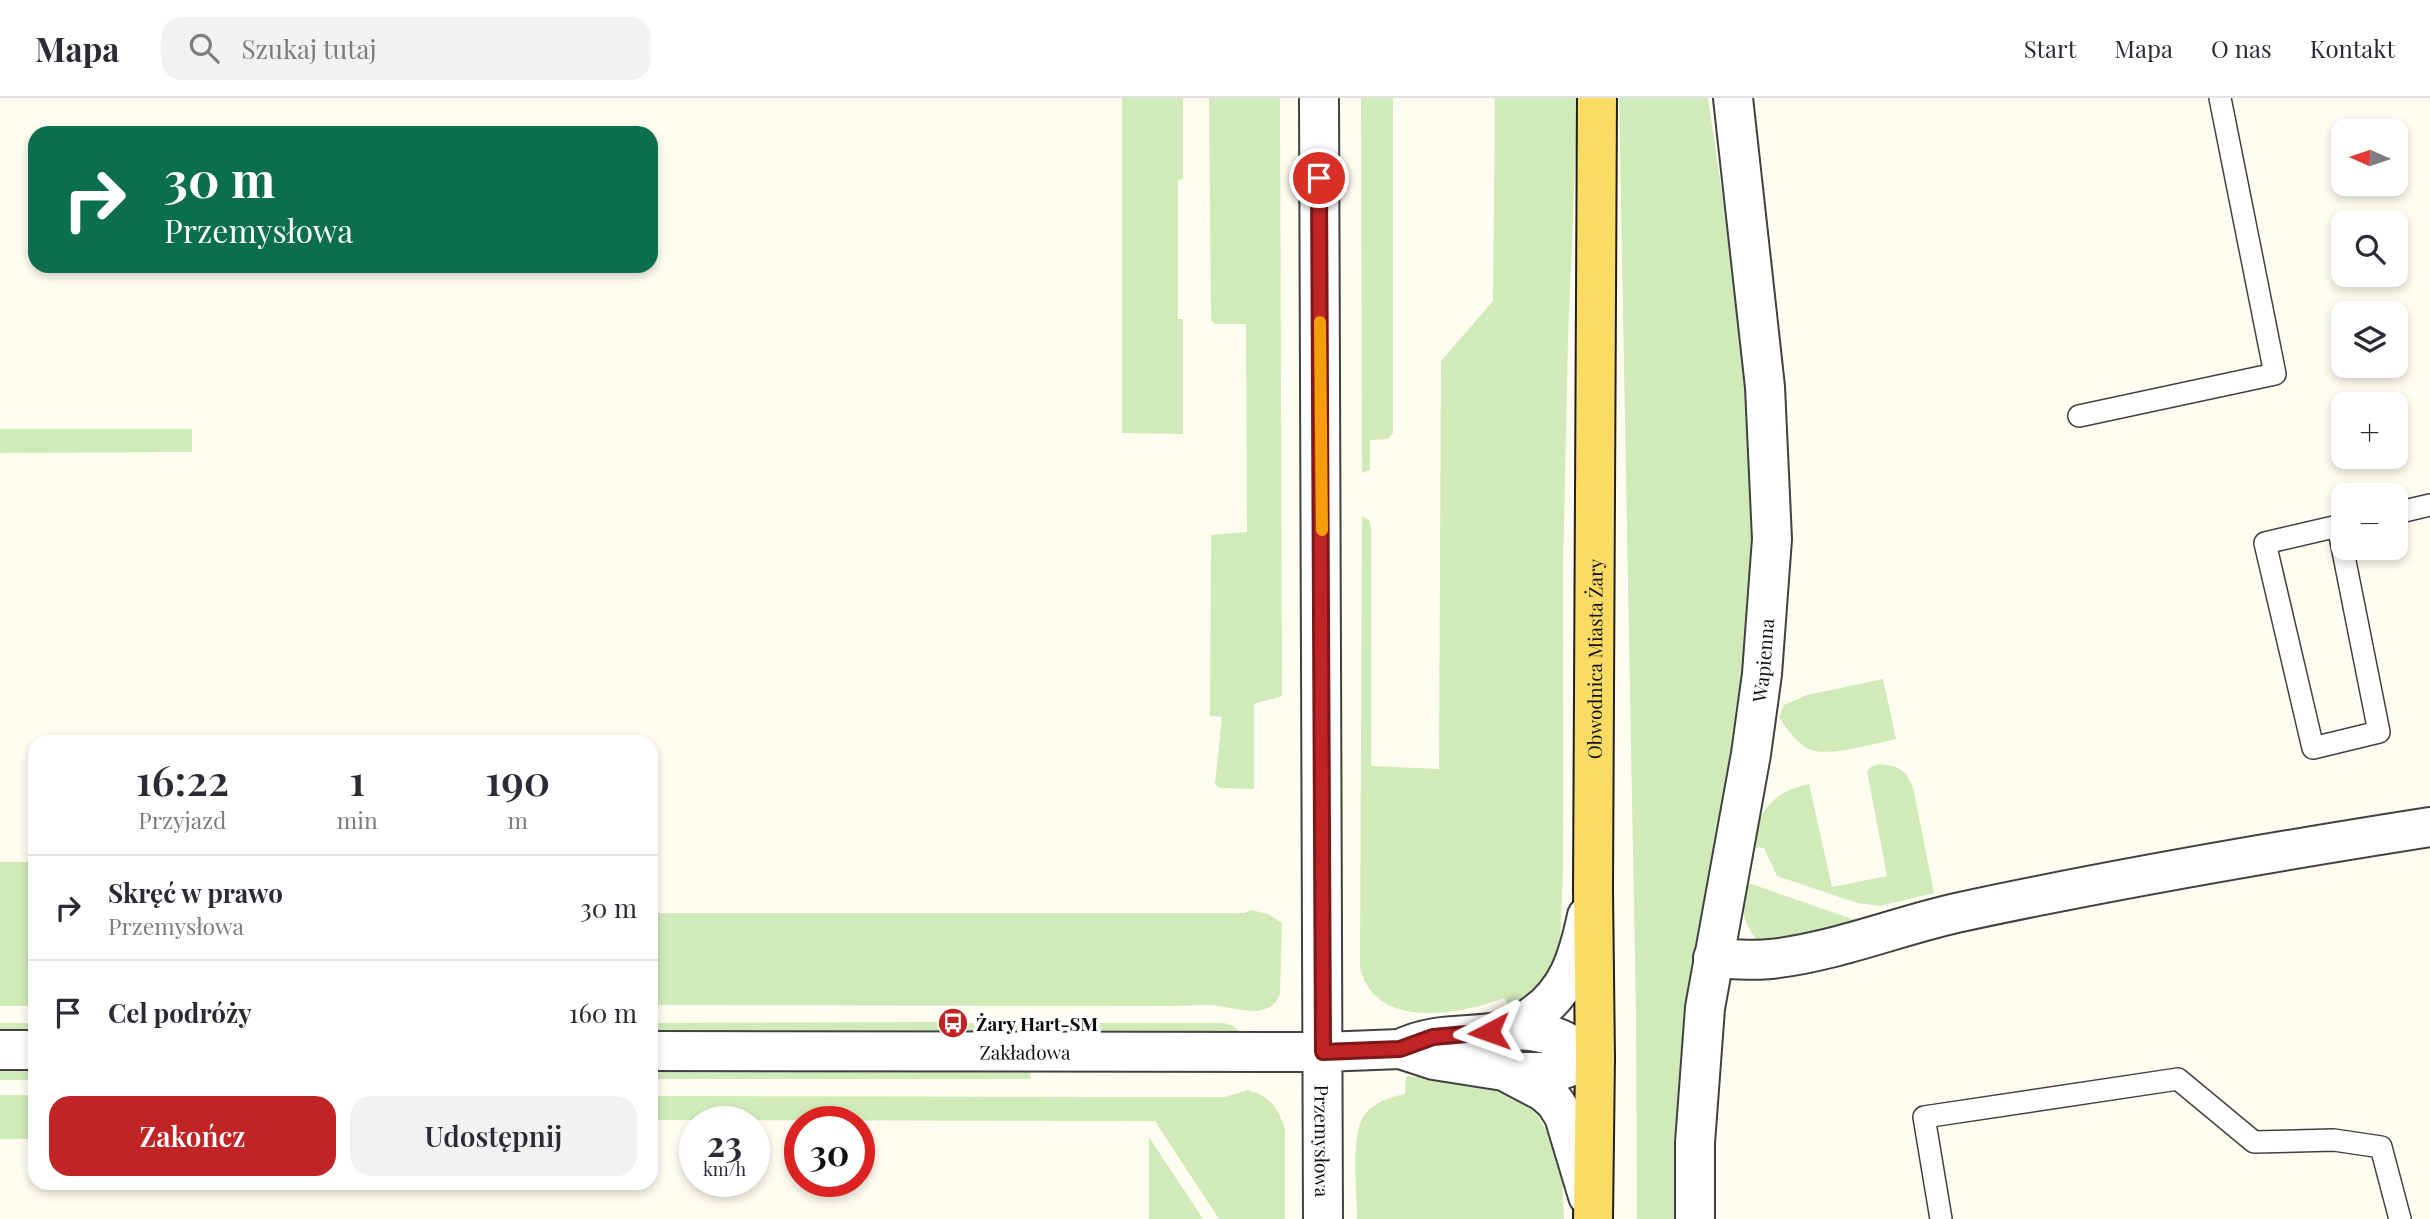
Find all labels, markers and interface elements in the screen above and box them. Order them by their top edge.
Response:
search box [161,17,651,80]
text: Mapa [35,26,119,70]
icon: search [185,29,223,67]
text: Szukaj tutaj [241,31,376,66]
text: Start [2024,32,2076,64]
text: Mapa [2114,32,2173,64]
text: O nas [2211,32,2272,64]
text: Kontakt [2310,32,2395,64]
north arrow [2331,119,2408,196]
map controls [2331,119,2408,560]
text: 30 m [164,145,275,210]
pin [1289,148,1349,208]
icon: right [49,154,140,245]
icon: arrive [1300,159,1338,197]
text: Przemysłowa [164,208,353,251]
button: search [2331,210,2408,287]
button: layers [2331,301,2408,378]
button: + [2331,392,2408,469]
button: − [2331,483,2408,560]
street label: Obwodnica Miasta Żary [1581,558,1608,759]
street label: Wapienna [1745,617,1779,705]
text: 16:22 [136,751,229,807]
text: 1 [349,751,365,807]
text: 190 [485,751,550,807]
text: Przyjazd [138,804,226,835]
text: min [337,804,378,835]
text: m [508,804,528,835]
text: Skręć w prawo [108,875,283,910]
icon: right [49,889,87,927]
text: 30 m [580,890,637,925]
text: Przemysłowa [108,910,244,941]
icon: arrive [49,994,87,1032]
text: Cel podróży [108,995,252,1030]
text: 160 m [569,995,637,1030]
position arrow [1452,995,1526,1069]
bus stop icon: Żary Hart-SM [936,1006,970,1040]
place label: Żary Hart-SM [976,1010,1098,1036]
street label: Zakładowa [980,1038,1071,1065]
street label: Przemysłowa [1310,1085,1336,1198]
button: Zakończ [49,1096,336,1176]
button: Udostępnij [350,1096,637,1176]
speed limit sign: 30 [784,1106,875,1197]
text: 23 [707,1119,742,1166]
text: km/h [703,1157,746,1181]

